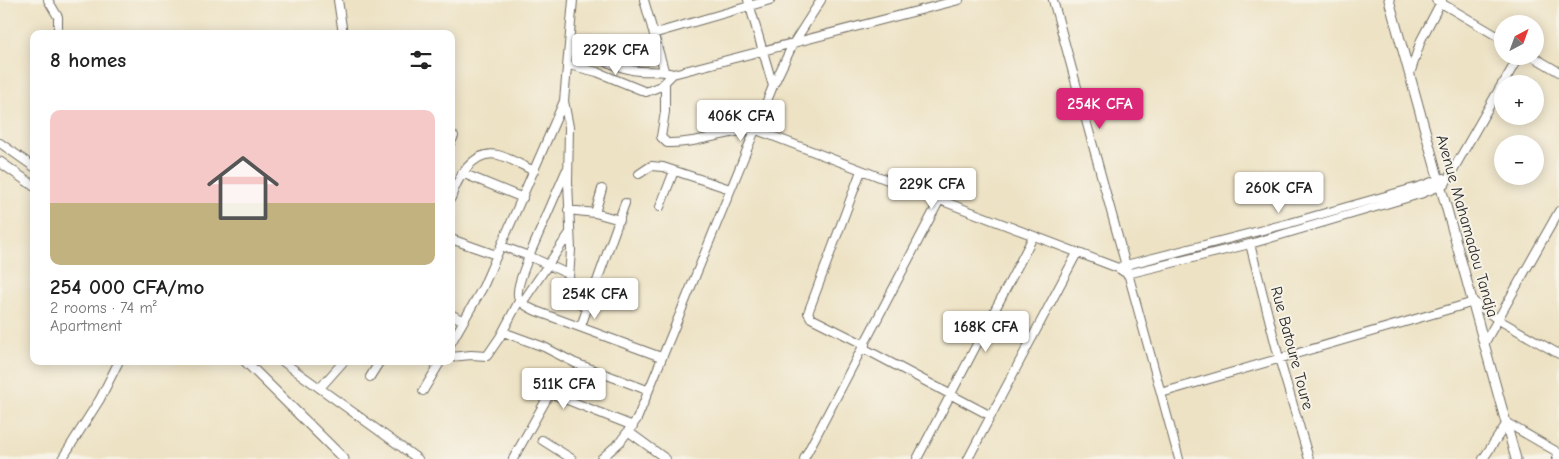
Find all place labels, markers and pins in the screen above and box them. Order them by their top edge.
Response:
pin: 229K CFA [564,34,668,76]
pin: 254K CFA [1048,88,1152,130]
pin: 406K CFA [689,100,793,142]
pin: 229K CFA [880,168,984,210]
pin: 260K CFA [1227,172,1331,214]
pin: 254K CFA [543,278,647,320]
pin: 168K CFA [934,310,1038,353]
pin: 511K CFA [512,368,616,410]

